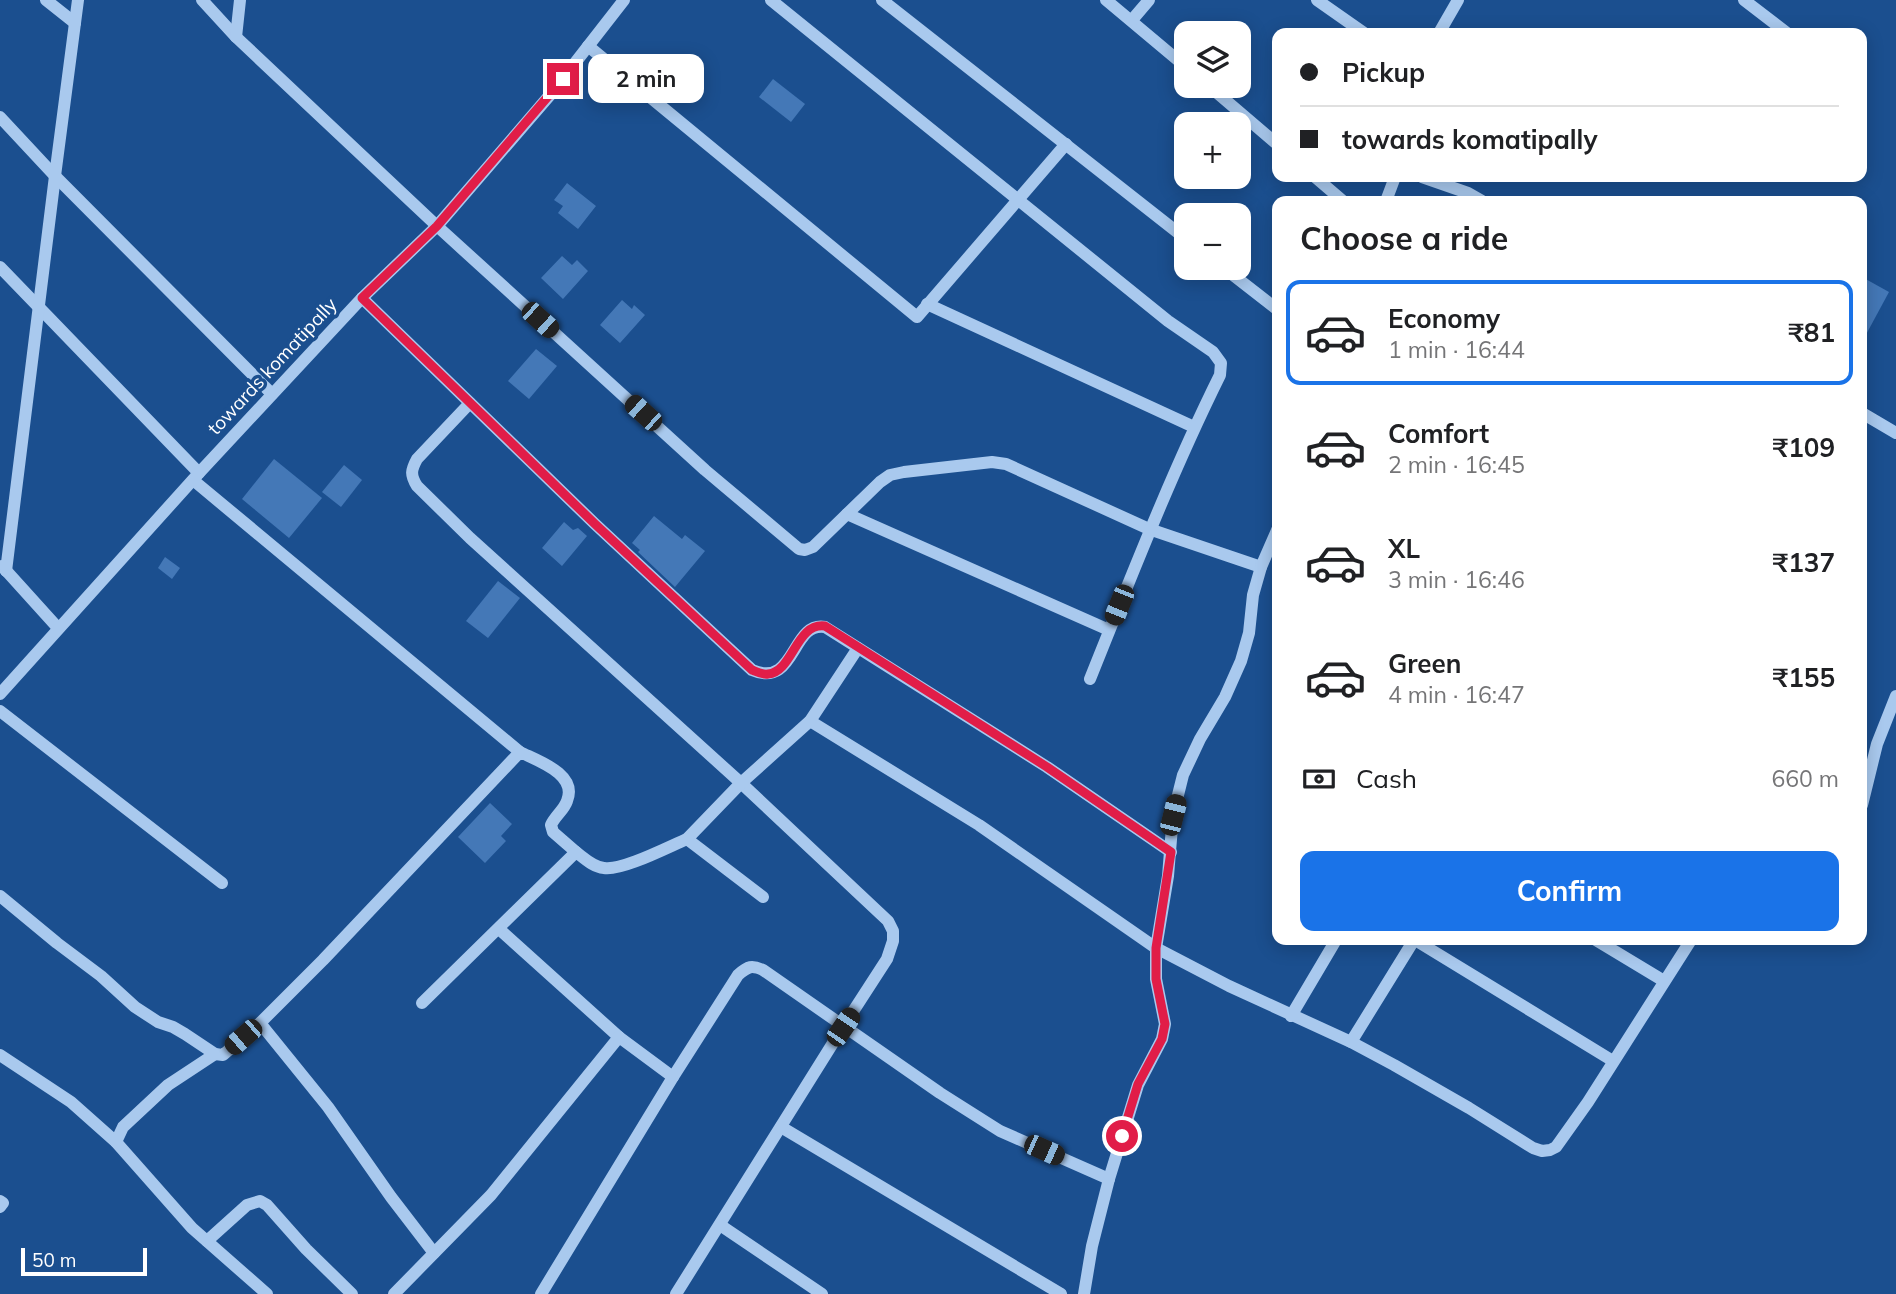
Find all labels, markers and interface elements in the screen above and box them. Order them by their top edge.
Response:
map controls [1174,21,1251,280]
button: layers [1174,21,1251,98]
callout: 2 min [588,55,703,104]
text: Pickup [1342,56,1425,89]
route end [547,63,579,95]
text: 2 min [616,64,676,93]
button: + [1174,112,1251,189]
text: towards komatipally [1342,123,1598,156]
button: − [1174,203,1251,280]
text: Choose a ride [1300,218,1508,258]
street label: towards komatipally [202,292,342,440]
car [518,298,563,342]
icon: car [1304,301,1367,364]
text: Economy [1388,302,1500,335]
text: ₹81 [1788,316,1835,349]
text: 1 min · 16:44 [1388,335,1525,364]
car [621,391,666,435]
icon: car [1304,416,1367,479]
text: Comfort [1388,417,1489,450]
text: ₹109 [1773,431,1835,464]
text: 2 min · 16:45 [1388,450,1525,479]
icon: car [1304,531,1367,594]
text: XL [1388,532,1420,565]
text: ₹137 [1773,546,1835,579]
text: 3 min · 16:46 [1388,565,1525,594]
car [1102,582,1137,628]
icon: car [1304,646,1367,709]
text: Green [1388,647,1461,680]
text: ₹155 [1773,661,1835,694]
text: 4 min · 16:47 [1388,680,1525,709]
icon: cash [1300,760,1338,798]
text: Cash [1356,762,1417,795]
text: 660 m [1771,764,1839,793]
car [1158,792,1189,838]
button: Confirm [1300,851,1839,931]
car [823,1004,864,1050]
car [221,1015,266,1059]
route start [1106,1120,1138,1152]
car [1021,1132,1068,1168]
scale bar [21,1245,147,1277]
text: 50 m [32,1248,76,1272]

